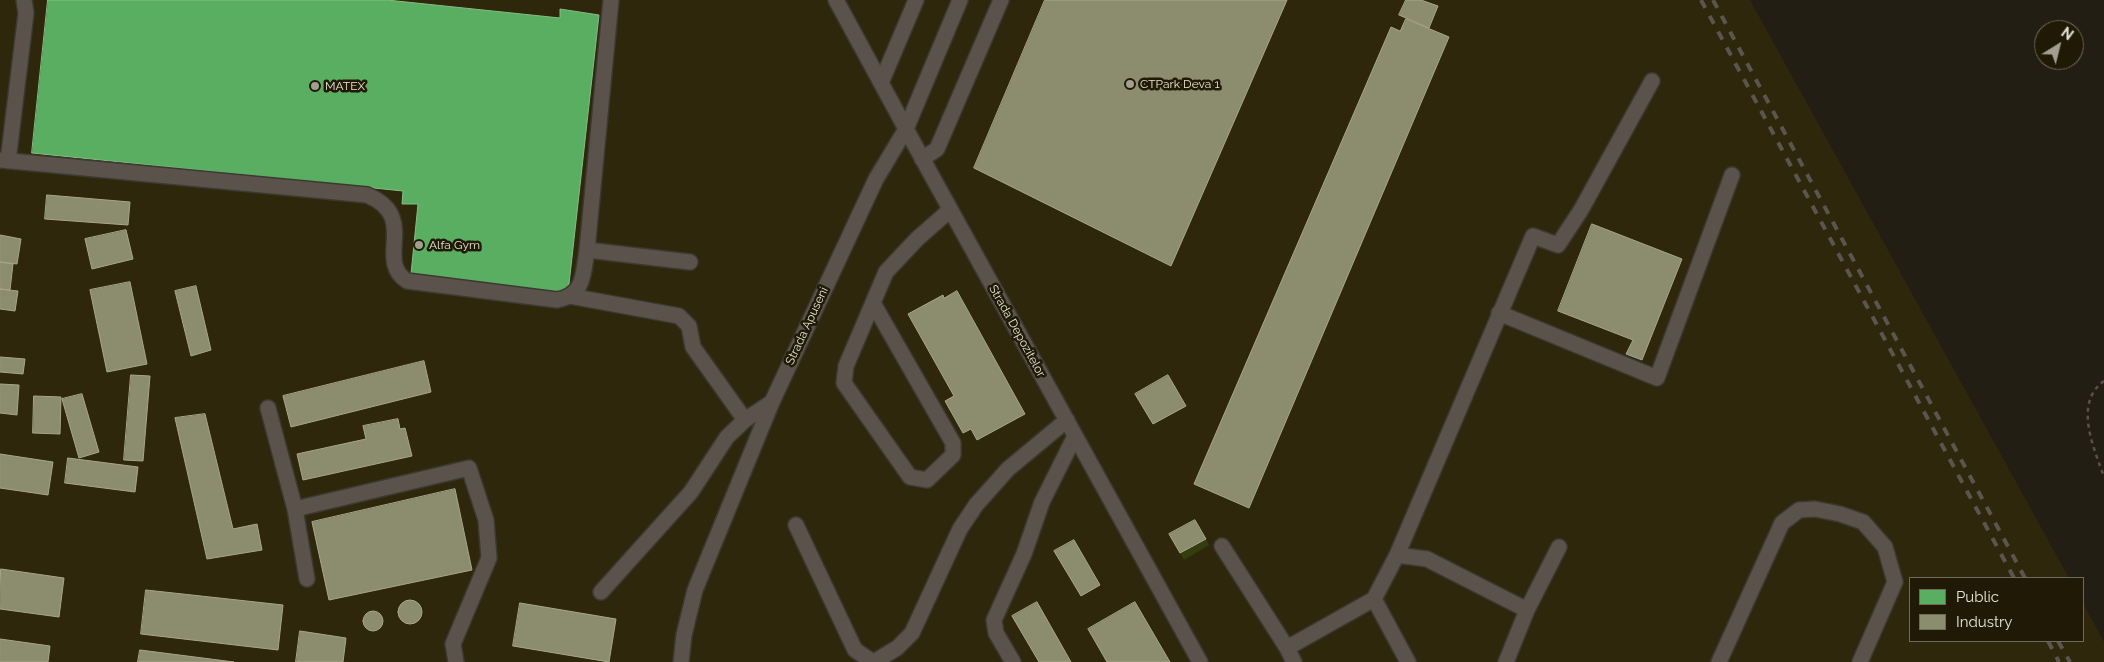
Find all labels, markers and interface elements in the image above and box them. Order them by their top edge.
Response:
north arrow [2034,20,2084,70]
text: N [2058,24,2076,43]
place label: CTPark Deva 1 [1140,77,1220,91]
marker: CTPark Deva 1 [1124,78,1136,90]
place label: MATEX [325,79,365,93]
marker: MATEX [309,80,321,92]
place label: Alfa Gym [429,238,480,252]
marker: Alfa Gym [413,239,425,251]
street label: Strada Depozitelor [986,282,1048,380]
street label: Strada Apuseni [783,285,831,367]
legend [1909,577,2084,642]
text: Public [1956,588,1999,606]
text: Industry [1956,613,2012,631]

